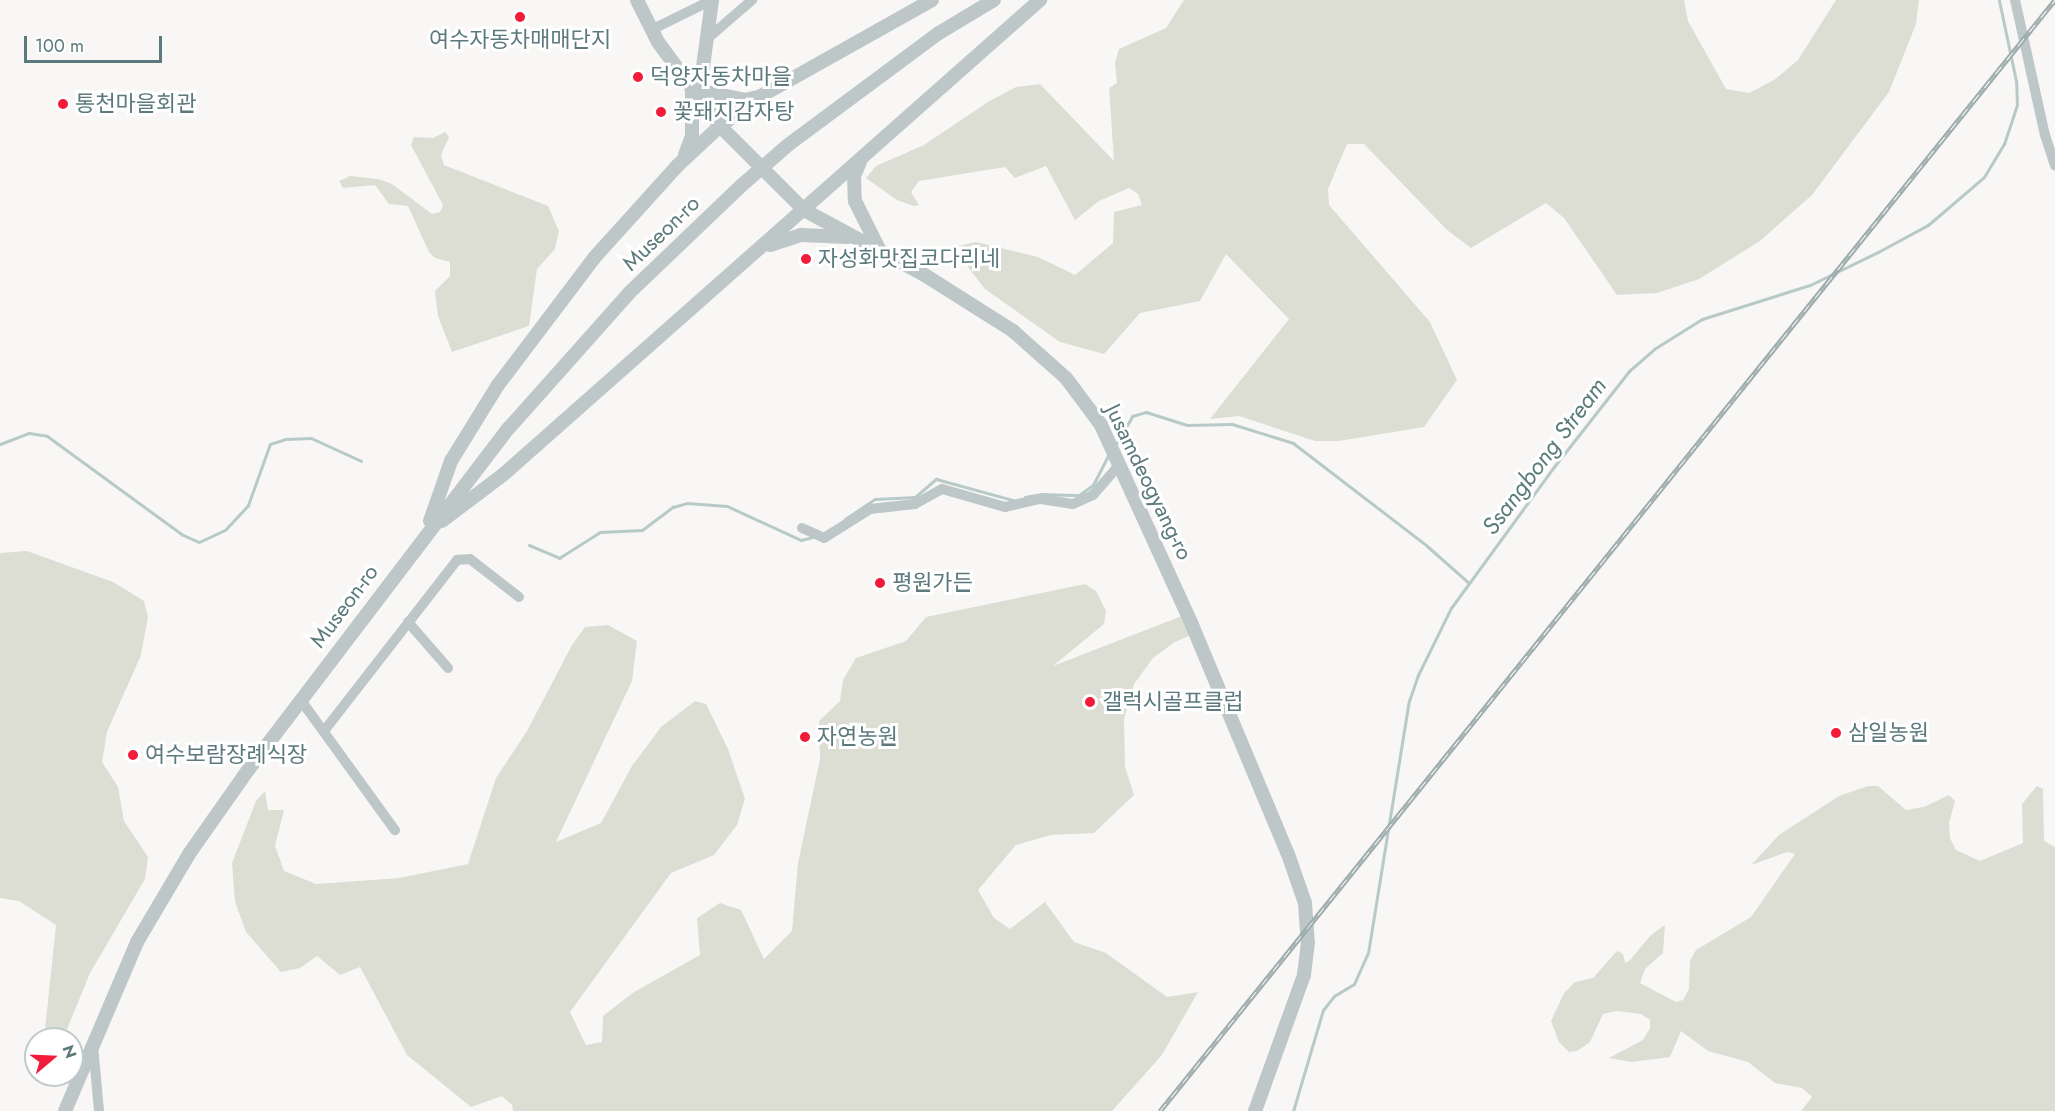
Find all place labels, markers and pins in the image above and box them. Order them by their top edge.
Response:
marker: 여수자동차매매단지 [513,10,527,24]
place label: 여수자동차매매단지 [429,27,611,53]
place label: 덕양자동차마을 [650,64,792,90]
marker: 덕양자동차마을 [631,70,645,84]
place label: 통천마을회관 [75,91,196,117]
marker: 통천마을회관 [56,97,70,111]
place label: 꽃돼지감자탕 [673,99,794,125]
marker: 꽃돼지감자탕 [654,105,668,119]
place label: 자성화맛집코다리네 [818,246,1000,272]
marker: 자성화맛집코다리네 [799,252,813,266]
place label: 평원가든 [892,570,973,596]
marker: 평원가든 [873,576,887,590]
place label: 갤럭시골프클럽 [1102,689,1244,715]
marker: 갤럭시골프클럽 [1083,695,1097,709]
place label: 삼일농원 [1848,720,1929,746]
place label: 자연농원 [817,724,898,750]
marker: 삼일농원 [1829,726,1843,740]
marker: 자연농원 [798,730,812,744]
place label: 여수보람장례식장 [145,742,307,768]
marker: 여수보람장례식장 [126,748,140,762]

